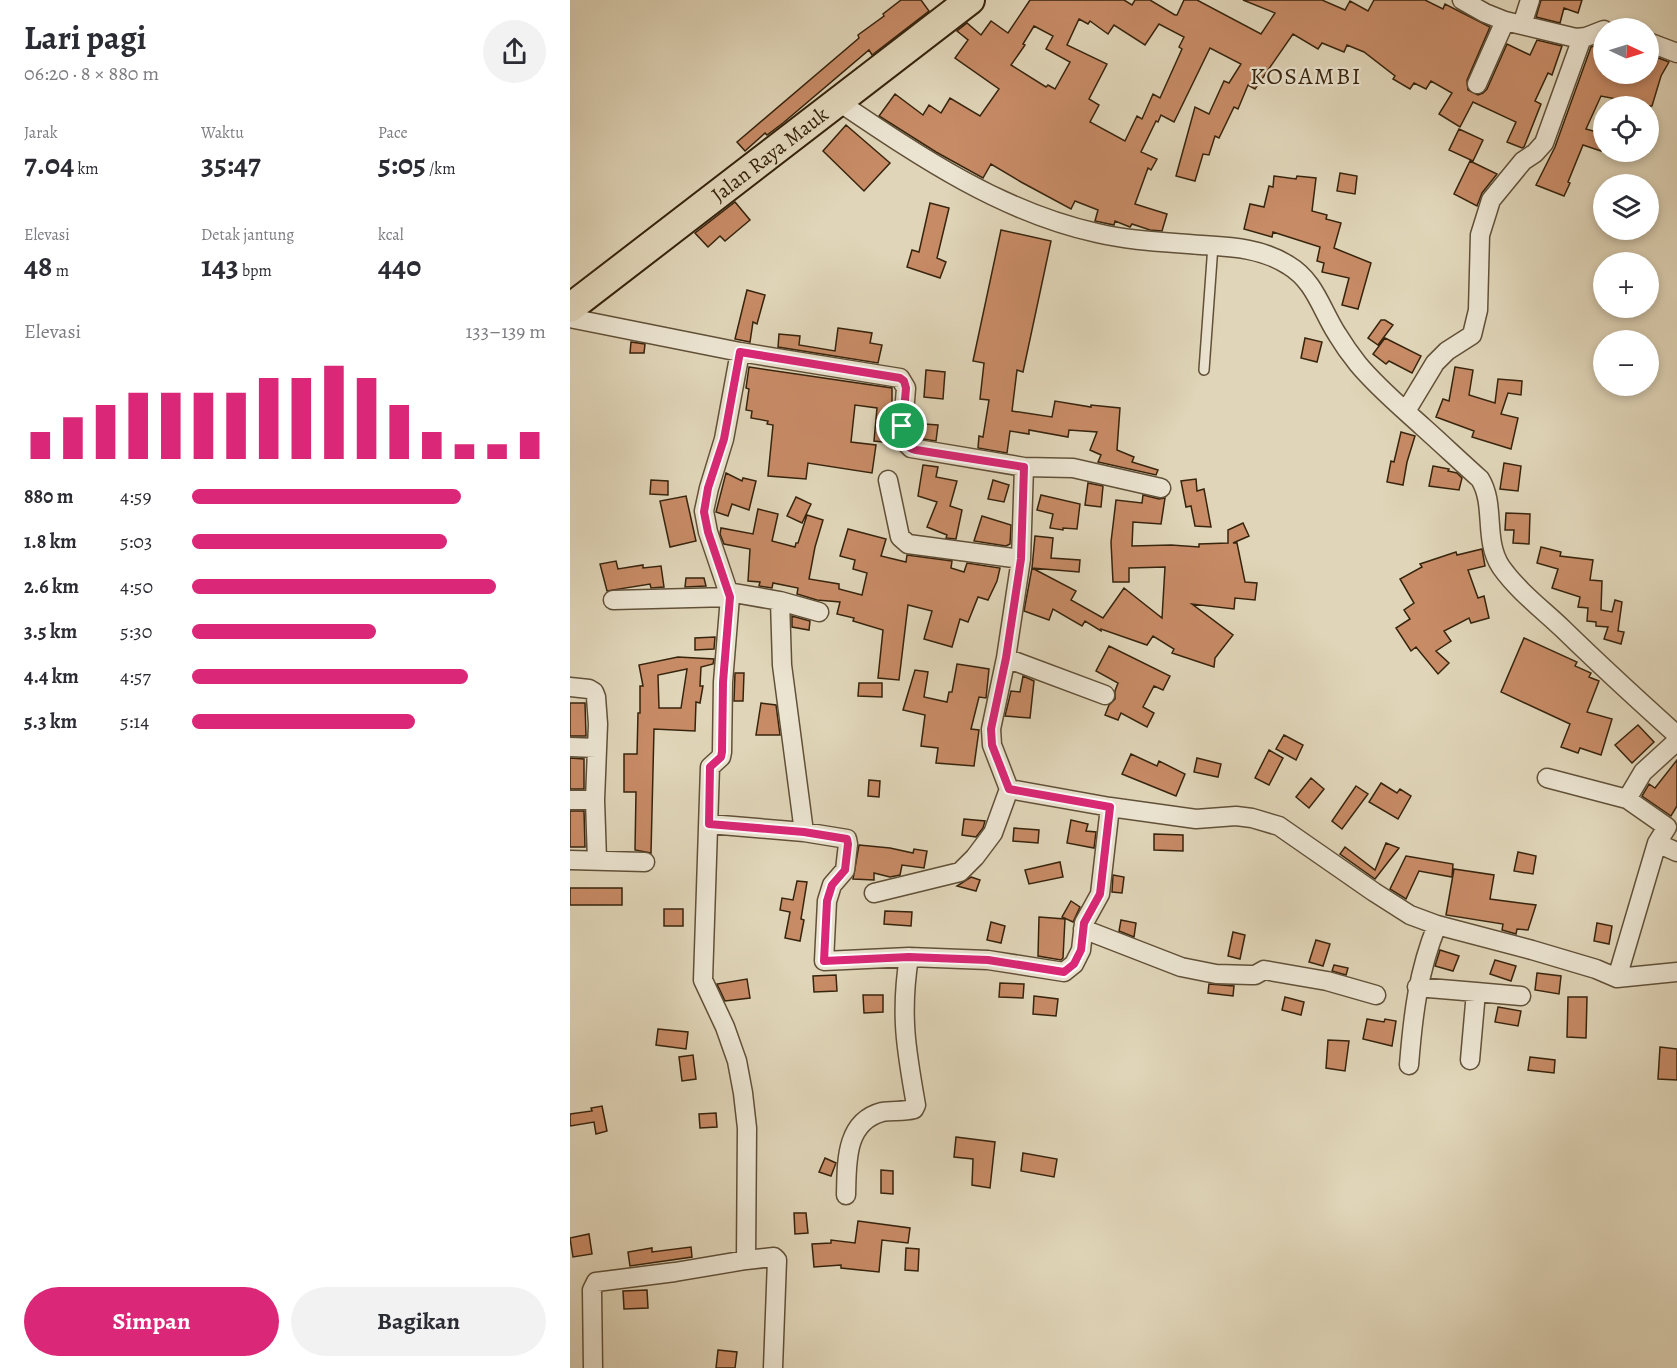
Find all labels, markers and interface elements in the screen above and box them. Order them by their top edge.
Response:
text: Lari pagi [24,15,147,60]
north arrow [1593,18,1659,84]
map controls [1593,18,1659,396]
button: share [483,20,546,83]
text: 06:20 · 8 × 880 m [24,60,159,87]
district label: KOSAMBI [1250,60,1362,92]
button: locate [1593,96,1659,162]
street label: Jalan Raya Mauk [705,100,834,208]
text: Jarak [24,122,58,144]
text: Waktu [201,122,244,144]
text: Pace [378,122,408,144]
text: 7.04 [24,144,74,184]
text: 35:47 [201,144,261,184]
text: 5:05 [378,144,426,184]
text: km [74,158,99,180]
text: /km [426,158,456,180]
button: layers [1593,174,1659,240]
text: Elevasi [24,224,70,246]
text: Detak jantung [201,224,294,246]
text: kcal [378,224,404,246]
text: 48 [24,246,53,286]
text: 143 [201,246,239,286]
text: 440 [378,246,421,286]
button: + [1593,252,1659,318]
text: m [53,260,69,282]
text: bpm [239,260,272,282]
text: Elevasi [24,318,81,345]
text: 133–139 m [466,318,546,345]
button: − [1593,330,1659,396]
pin [876,400,927,451]
icon: arrive [885,409,918,442]
text: 880 m [24,483,74,510]
text: 4:59 [120,483,152,510]
text: 1.8 km [24,528,77,555]
text: 5:03 [120,528,152,555]
text: 2.6 km [24,573,79,600]
text: 4:50 [120,573,153,600]
text: 3.5 km [24,618,77,645]
text: 5:30 [120,618,152,645]
text: 4.4 km [24,663,79,690]
text: 4:57 [120,663,151,690]
text: 5.3 km [24,708,77,735]
text: 5:14 [120,708,149,735]
button: Simpan [24,1287,279,1356]
button: Bagikan [291,1287,546,1356]

